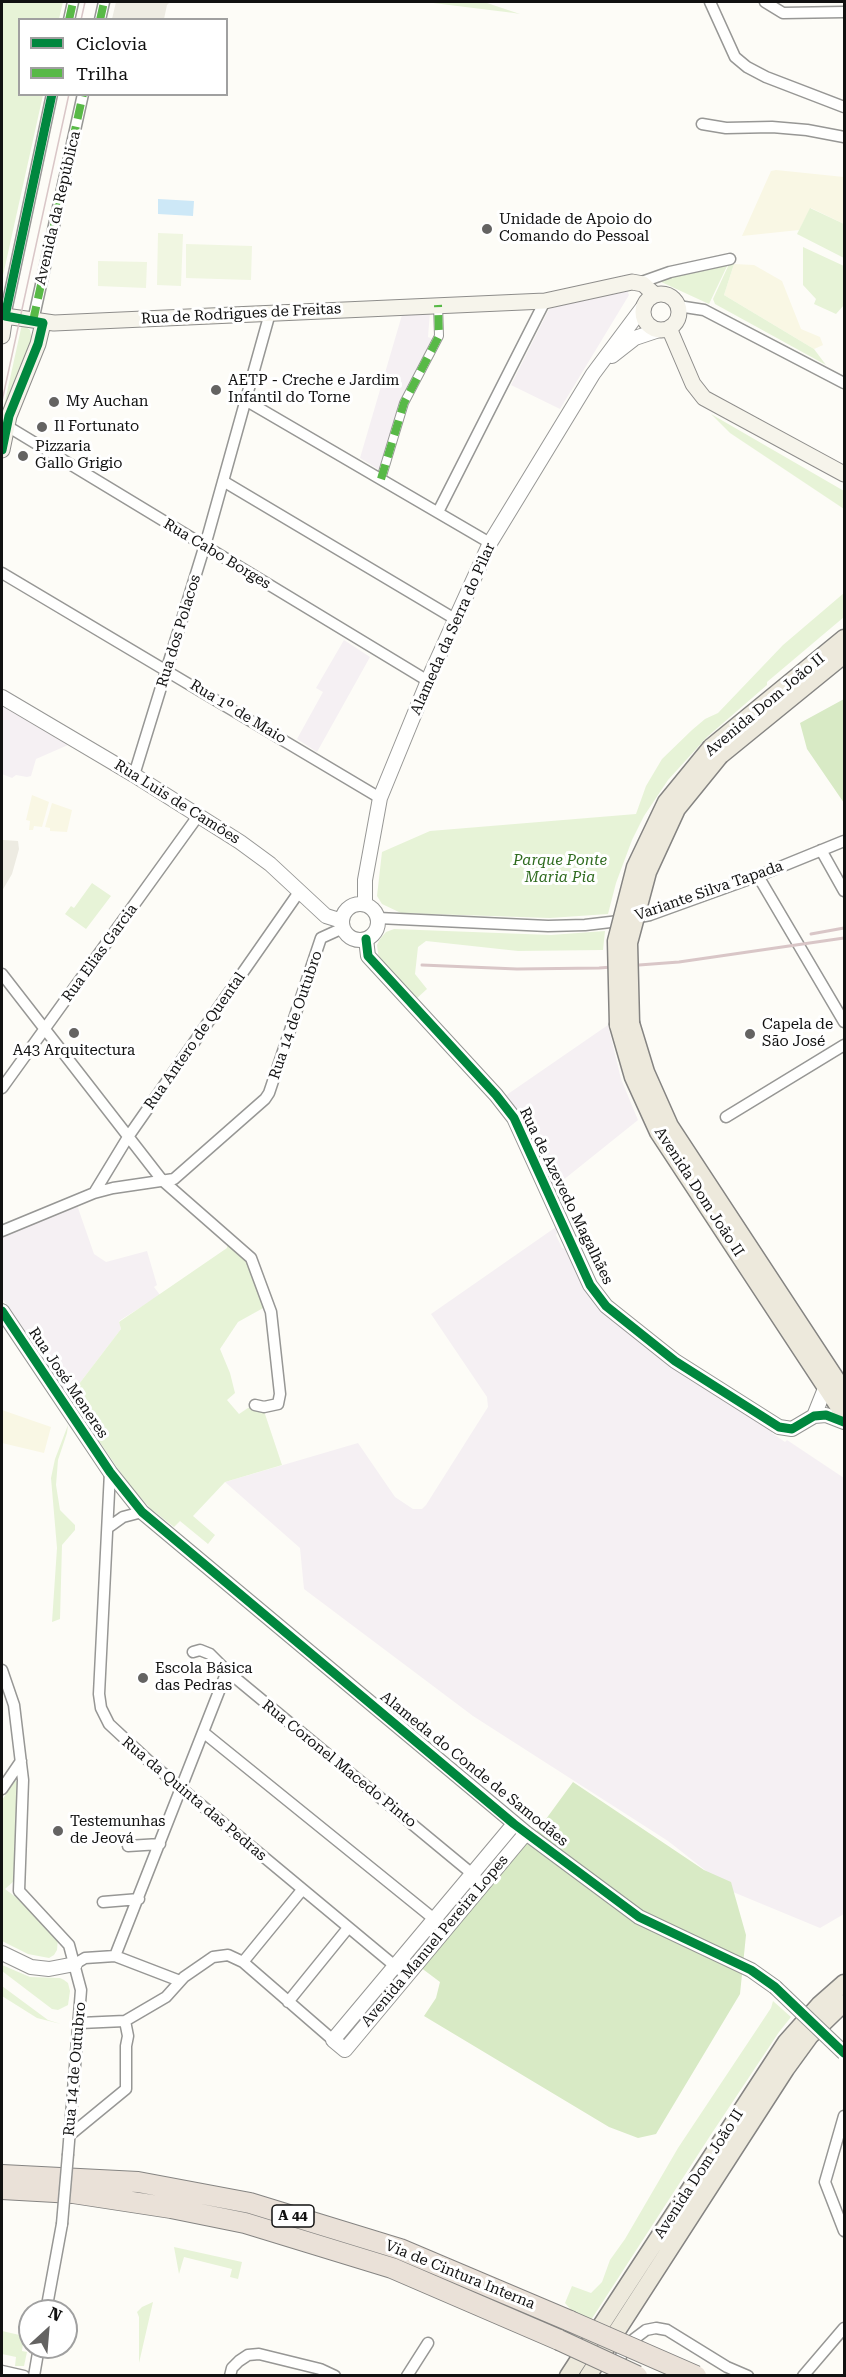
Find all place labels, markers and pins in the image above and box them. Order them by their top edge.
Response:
place label: Unidade de Apoio do Comando do Pessoal [499,211,652,246]
marker: Unidade de Apoio do Comando do Pessoal [480,222,494,236]
place label: AETP - Creche e Jardim Infantil do Torne [228,372,399,407]
marker: AETP - Creche e Jardim Infantil do Torne [209,383,223,397]
place label: My Auchan [66,393,148,411]
marker: My Auchan [47,395,61,409]
place label: Il Fortunato [54,418,139,436]
marker: Il Fortunato [35,420,49,434]
place label: Pizzaria Gallo Grigio [35,438,123,473]
marker: Pizzaria Gallo Grigio [16,449,30,463]
place label: Capela de São José [762,1016,833,1051]
marker: A43 Arquitectura [67,1026,81,1040]
marker: Capela de São José [743,1027,757,1041]
place label: A43 Arquitectura [13,1042,135,1060]
place label: Escola Básica das Pedras [155,1660,252,1695]
marker: Escola Básica das Pedras [136,1671,150,1685]
place label: Testemunhas de Jeová [70,1813,165,1848]
marker: Testemunhas de Jeová [51,1824,65,1838]

